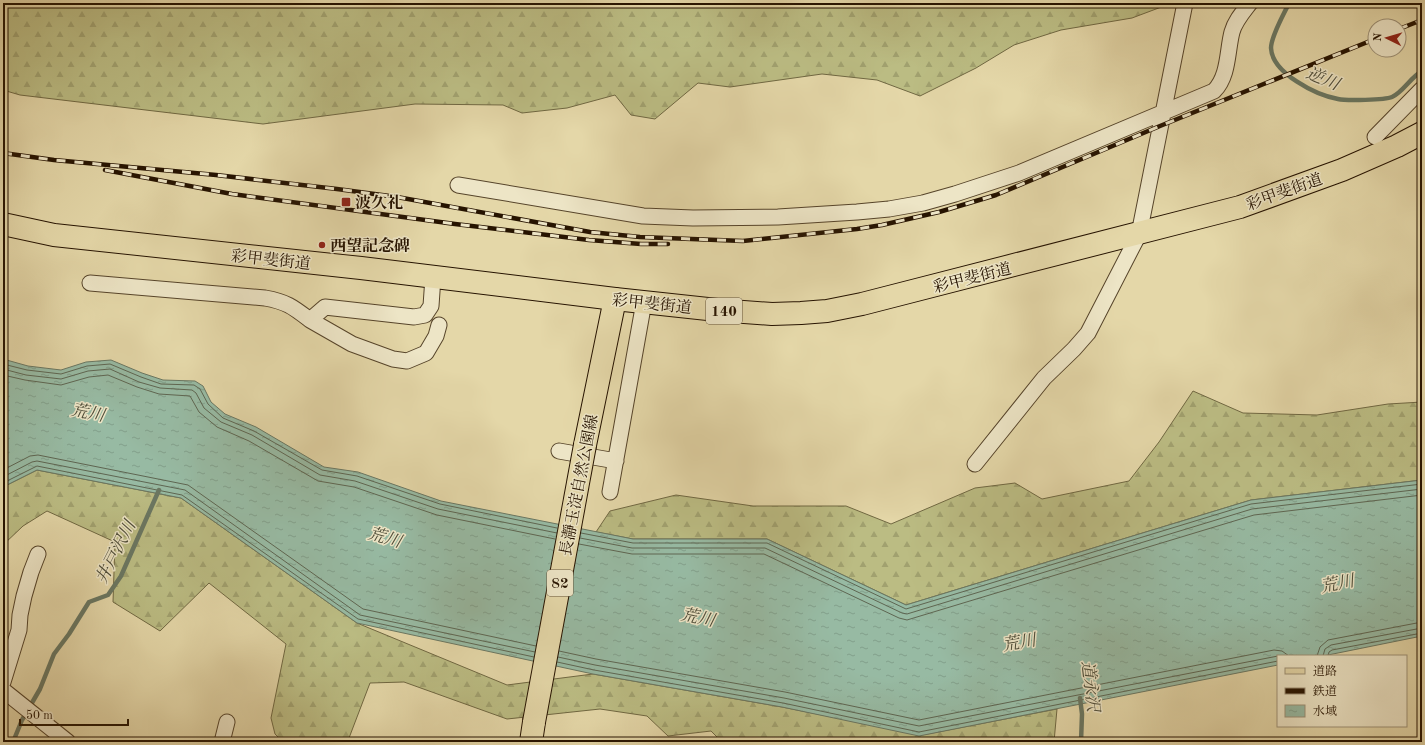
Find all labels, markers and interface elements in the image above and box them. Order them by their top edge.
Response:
north arrow [1367,18,1407,58]
text: N [1373,32,1384,42]
water label: 逆川 [1303,63,1344,95]
street label: 彩甲斐街道 [1244,170,1325,214]
place label: 波久礼 [355,194,403,212]
marker: 波久礼 [340,196,352,208]
place label: 西望記念碑 [330,237,410,255]
marker: 西望記念碑 [317,240,327,250]
street label: 彩甲斐街道 [230,247,312,273]
street label: 彩甲斐街道 [931,260,1013,296]
street label: 彩甲斐街道 [611,291,693,317]
road number: 140 [706,298,742,324]
water label: 荒川 [69,400,108,425]
street label: 長瀞玉淀自然公園線 [556,413,602,558]
water label: 井戸沢川 [92,516,140,587]
water label: 荒川 [366,524,406,552]
road number: 82 [547,570,573,596]
water label: 荒川 [1319,571,1358,596]
water label: 荒川 [679,605,718,631]
water label: 荒川 [1001,630,1039,655]
legend [1277,655,1407,727]
water label: 道永沢 [1078,660,1103,715]
text: 道路 [1313,664,1337,678]
text: 鉄道 [1312,684,1337,698]
scale bar [20,701,128,727]
text: 水域 [1313,704,1337,718]
text: 50 m [26,709,53,722]

